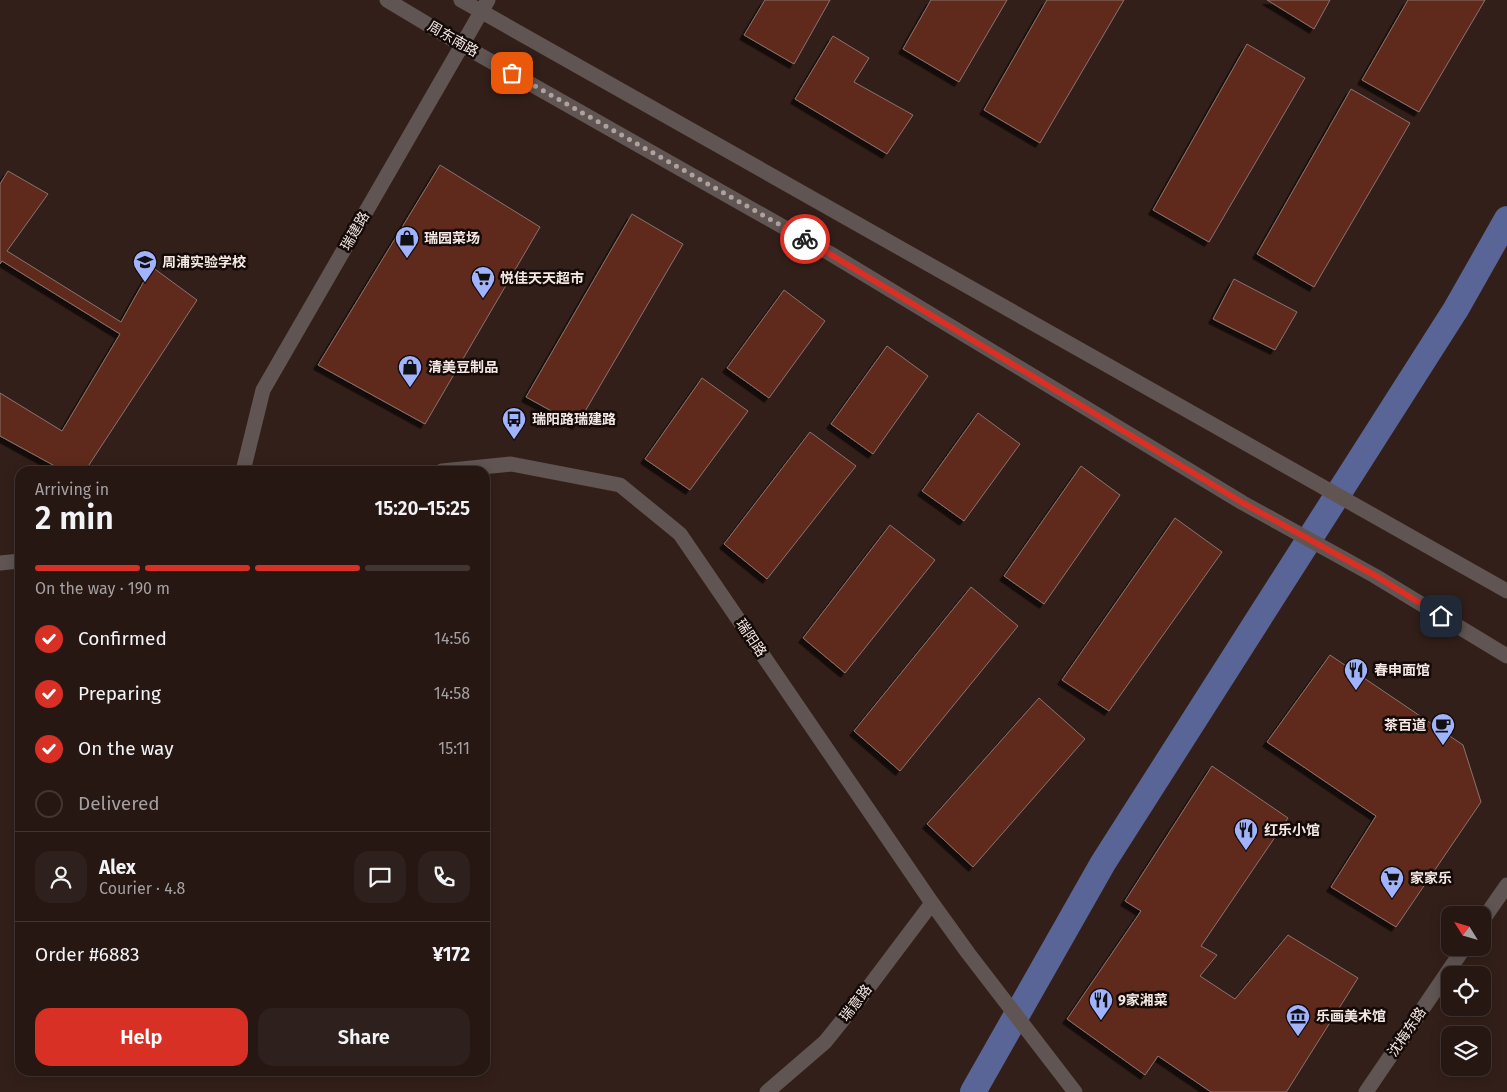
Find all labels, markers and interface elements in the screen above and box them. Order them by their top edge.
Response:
street label: 周东南路 [425,18,481,60]
pin [491,52,533,94]
icon: bag [498,59,526,87]
street label: 瑞建路 [337,209,373,253]
courier [780,214,830,264]
shop icon: 瑞园菜场 [394,225,420,259]
icon: bike [791,225,819,253]
place label: 瑞园菜场 [424,230,480,247]
school or university icon: 周浦实验学校 [132,249,158,283]
place label: 周浦实验学校 [162,254,246,271]
supermarket icon: 悦佳天天超市 [470,265,496,299]
place label: 悦佳天天超市 [500,270,584,287]
shop icon: 清美豆制品 [397,354,423,388]
place label: 清美豆制品 [428,359,498,376]
bus stop icon: 瑞阳路瑞建路 [501,406,527,440]
place label: 瑞阳路瑞建路 [532,411,616,428]
text: Arriving in [35,480,109,499]
text: 15:20–15:25 [375,497,470,520]
text: 2 min [35,499,114,537]
text: On the way · 190 m [35,579,170,598]
pin [1420,595,1462,637]
icon: home [1427,602,1455,630]
street label: 瑞阳路 [732,616,770,660]
icon: check [35,625,63,653]
text: Confirmed [78,627,167,650]
text: 14:56 [434,629,470,648]
restaurant icon: 春申面馆 [1343,657,1369,691]
place label: 春申面馆 [1374,662,1430,679]
icon: check [35,680,63,708]
text: Preparing [78,682,161,705]
text: 14:58 [434,684,470,703]
cafe icon: 茶百道 [1430,712,1456,746]
place label: 茶百道 [1384,717,1426,734]
icon: check [35,735,63,763]
text: On the way [78,737,174,760]
text: 15:11 [438,739,470,758]
text: Delivered [78,792,160,815]
restaurant icon: 红乐小馆 [1233,817,1259,851]
place label: 红乐小馆 [1264,822,1320,839]
button: person [35,851,87,903]
button: chat [354,851,406,903]
button: phone [418,851,470,903]
text: Alex [99,856,136,879]
supermarket icon: 家家乐 [1379,865,1405,899]
place label: 家家乐 [1410,870,1452,887]
text: Courier · 4.8 [99,879,185,898]
north arrow [1441,906,1491,956]
map controls [1441,906,1491,1076]
text: Order #6883 [35,943,139,966]
text: ¥172 [432,943,470,966]
button: locate [1441,966,1491,1016]
street label: 瑞意路 [836,981,876,1025]
restaurant icon: 9家湘菜 [1088,987,1114,1021]
place label: 9家湘菜 [1118,992,1168,1009]
museum icon: 乐画美术馆 [1285,1003,1311,1037]
street label: 沈梅东路 [1384,1004,1430,1060]
button: Help [35,1008,248,1066]
button: Share [258,1008,470,1066]
place label: 乐画美术馆 [1316,1008,1386,1025]
button: layers [1441,1026,1491,1076]

